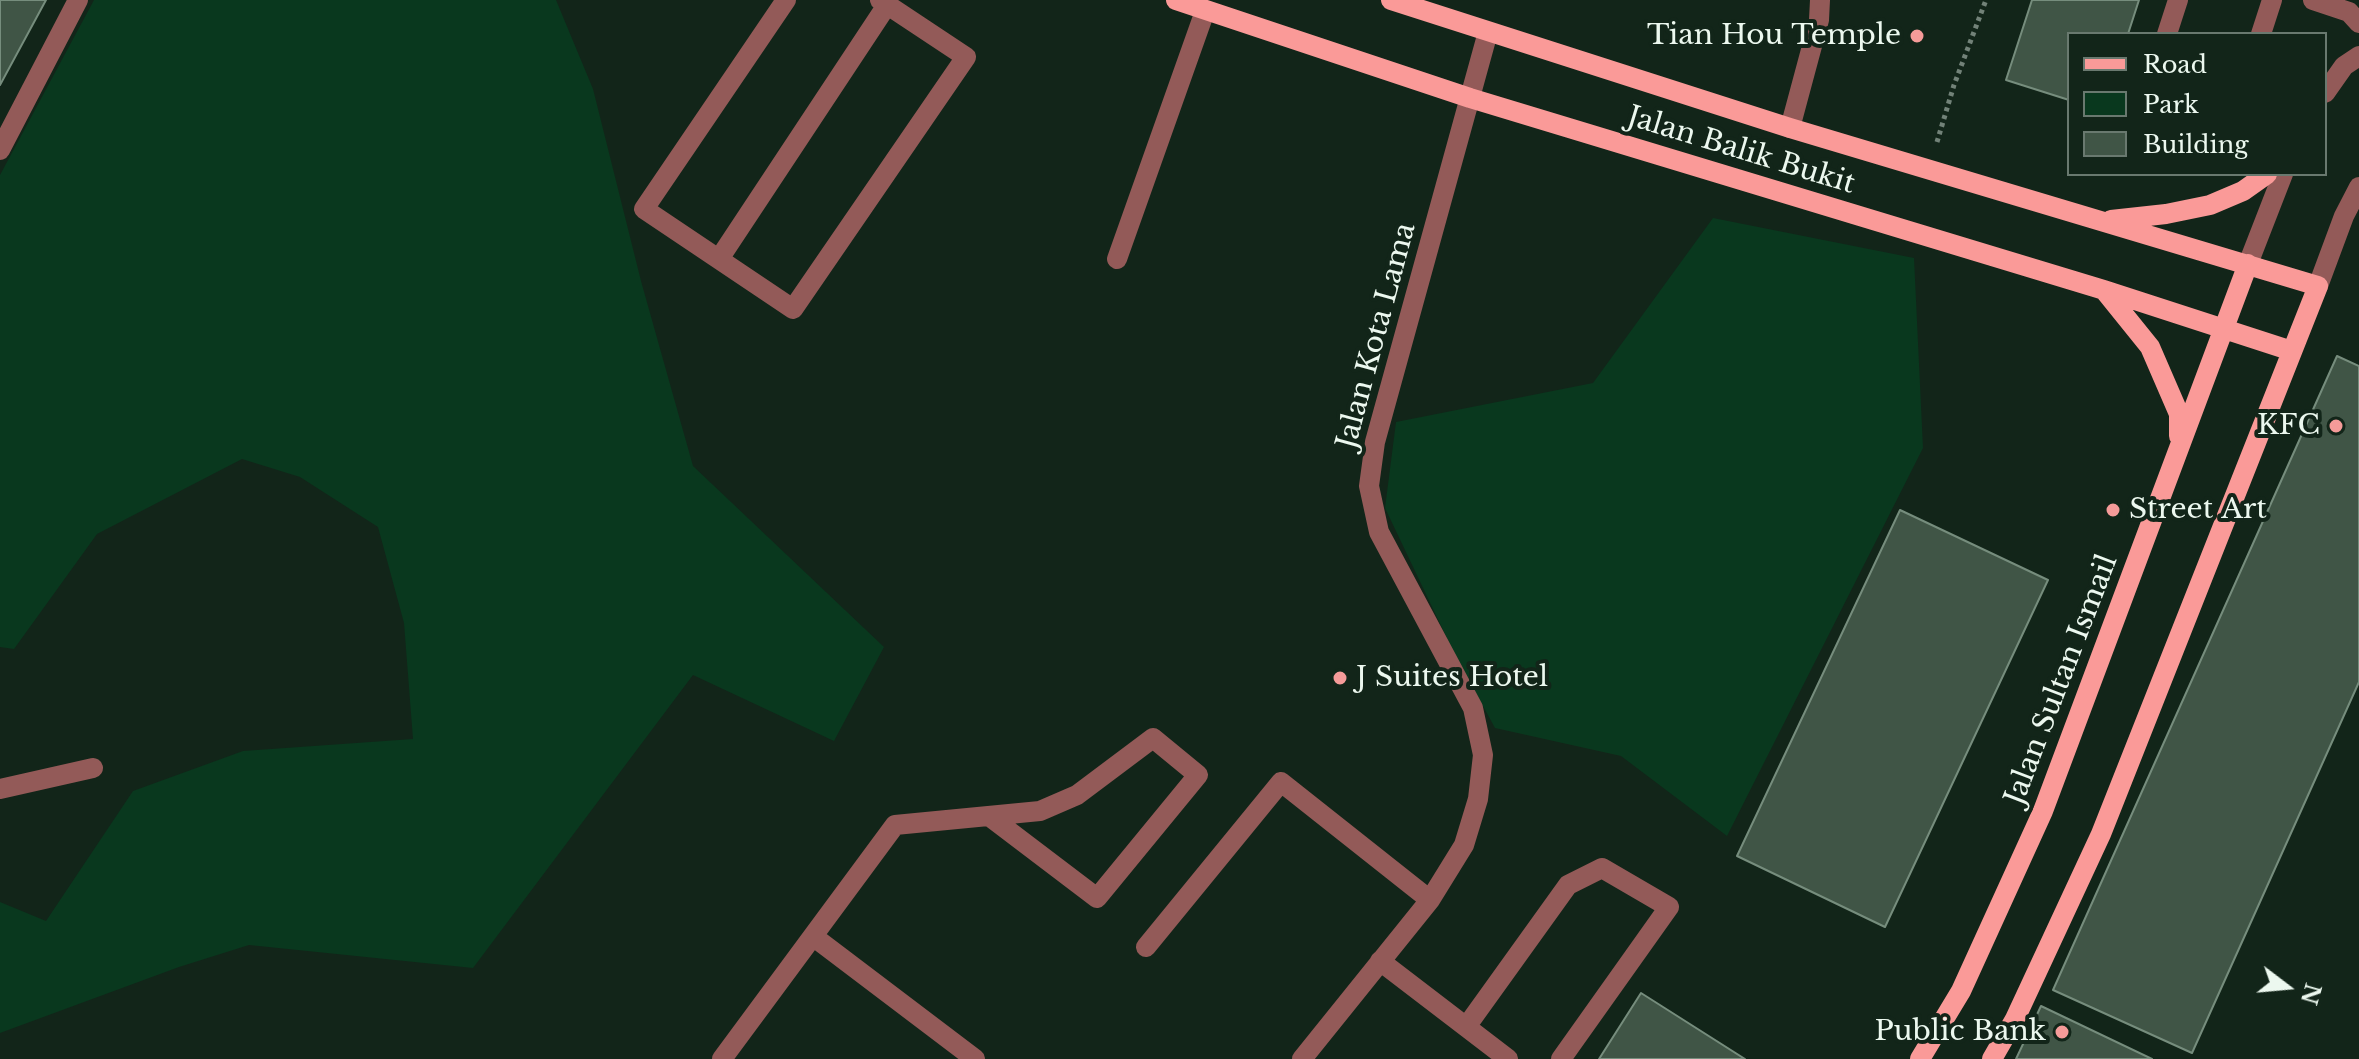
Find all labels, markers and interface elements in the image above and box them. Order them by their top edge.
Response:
place label: Tian Hou Temple [1647,19,1901,53]
marker: Tian Hou Temple [1908,27,1926,45]
legend [2067,32,2327,176]
text: Road [2143,50,2207,79]
text: Park [2143,90,2199,119]
street label: Jalan Balik Bukit [1623,100,1859,202]
text: Building [2143,130,2249,159]
street label: Jalan Kota Lama [1331,219,1423,453]
place label: KFC [2257,409,2320,443]
marker: KFC [2327,417,2345,435]
place label: Street Art [2129,493,2267,527]
marker: Street Art [2104,501,2122,519]
street label: Jalan Sultan Ismail [1999,550,2125,810]
place label: J Suites Hotel [1356,661,1548,695]
marker: J Suites Hotel [1331,669,1349,687]
north arrow [2247,947,2327,1027]
text: N [2295,980,2326,1007]
place label: Public Bank [1874,1015,2046,1049]
marker: Public Bank [2053,1023,2071,1041]

